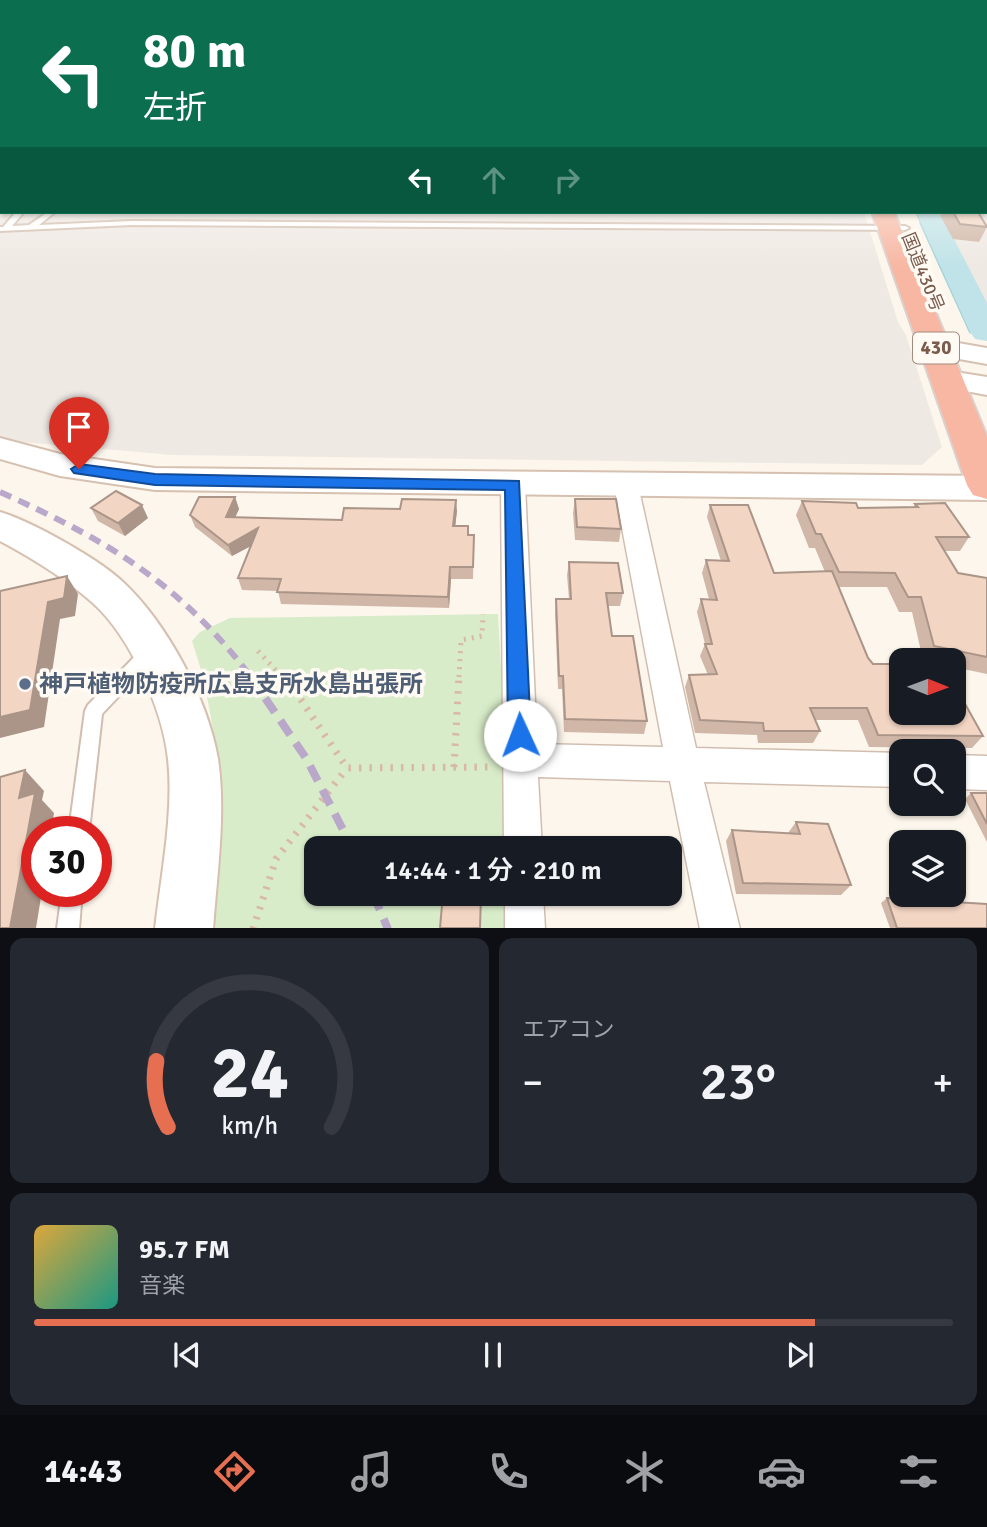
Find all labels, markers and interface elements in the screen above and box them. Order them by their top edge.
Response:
text: 80 m [143,21,246,81]
icon: left [28,28,119,119]
text: 左折 [143,88,207,127]
icon: left [402,161,440,199]
icon: ahead [475,161,513,199]
icon: right [548,161,586,199]
street label: 国道430号 [897,229,949,315]
road number: 430 [913,332,959,364]
pin [49,397,109,469]
icon: arrive [60,408,98,446]
north arrow [889,648,966,724]
map controls [889,648,966,907]
place label: 神戸植物防疫所広島支所水島出張所 [39,669,423,699]
marker: 神戸植物防疫所広島支所水島出張所 [17,676,33,692]
position arrow [483,698,557,772]
button: search [889,739,966,816]
speed limit sign: 30 [21,816,112,907]
button: layers [889,830,966,907]
text: 14:44 · 1 分 · 210 m [384,855,602,887]
text: エアコン [523,1015,615,1044]
text: 24 [210,1029,289,1118]
text: 23° [700,1050,776,1114]
text: − [523,1059,543,1106]
text: + [932,1059,953,1106]
text: km/h [221,1109,278,1140]
text: 95.7 FM [139,1234,230,1266]
text: 音楽 [139,1271,185,1300]
icon: previous [168,1336,206,1374]
icon: pause [474,1336,512,1374]
icon: next [781,1336,819,1374]
icon: directions [210,1447,259,1496]
icon: music [347,1447,396,1496]
icon: phone [484,1447,533,1496]
icon: climate [620,1447,669,1496]
icon: car [757,1447,806,1496]
icon: filters [894,1447,943,1496]
text: 14:43 [44,1452,122,1491]

